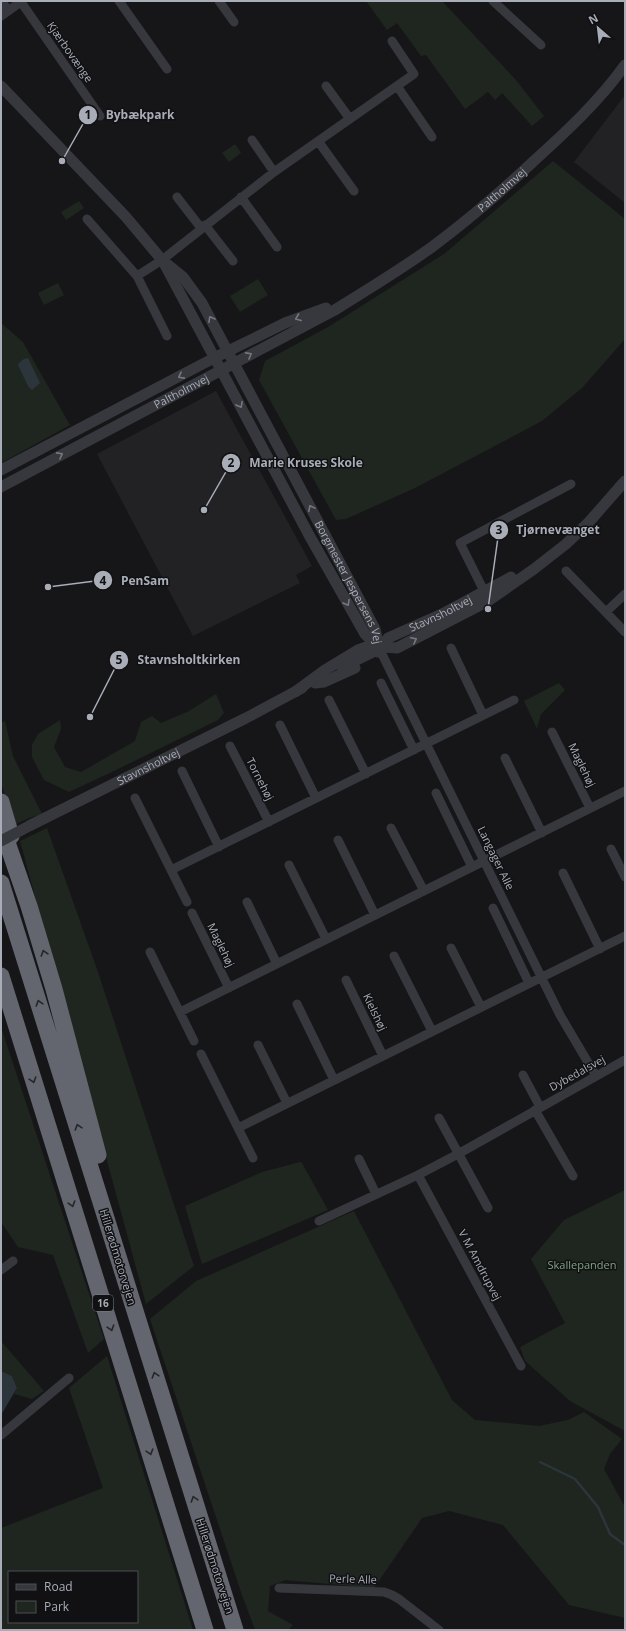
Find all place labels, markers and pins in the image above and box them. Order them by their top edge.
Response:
callout: Bybækpark [78,103,182,127]
callout: Marie Kruses Skole [221,451,371,475]
callout: Tjørnevænget [489,518,608,542]
callout: PenSam [93,568,177,592]
callout: Stavnsholtkirken [109,648,248,672]

